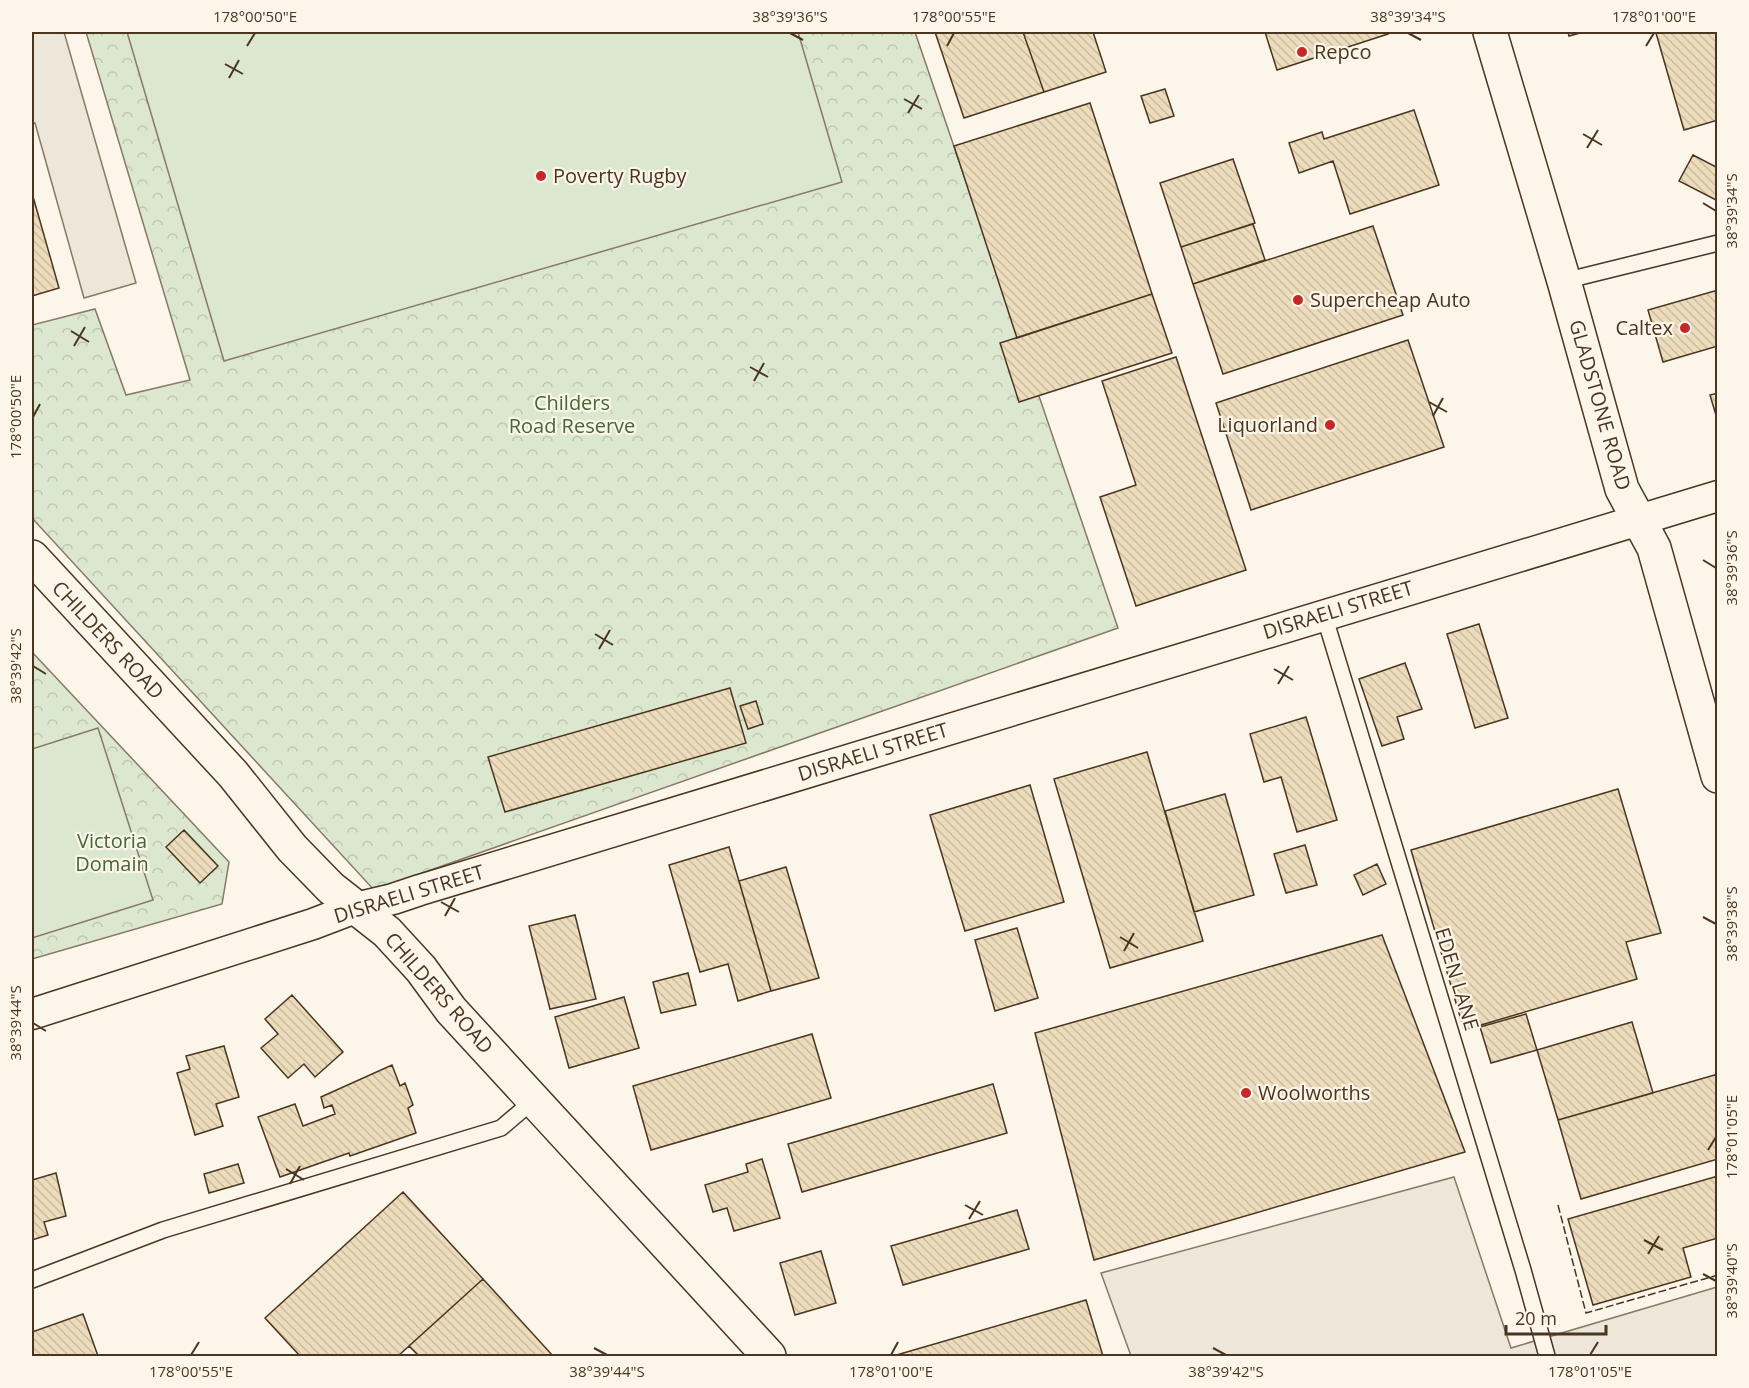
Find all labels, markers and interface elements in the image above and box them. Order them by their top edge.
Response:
text: 178°00'50"E [213,6,297,26]
text: 38°39'36"S [752,6,828,26]
text: 178°00'55"E [912,6,996,26]
text: 38°39'34"S [1370,6,1446,26]
text: 178°01'00"E [1612,6,1696,26]
place label: Repco [1314,38,1371,65]
marker: Repco [1295,45,1309,59]
place label: Poverty Rugby [553,162,688,189]
marker: Poverty Rugby [534,169,548,183]
text: 38°39'34"S [1721,173,1741,249]
place label: Supercheap Auto [1310,286,1471,313]
marker: Supercheap Auto [1291,293,1305,307]
place label: Caltex [1615,314,1674,341]
street label: GLADSTONE ROAD [1563,316,1638,493]
marker: Caltex [1678,321,1692,335]
text: 178°00'50"E [5,375,25,459]
park label: Childers Road Reserve [509,389,635,439]
place label: Liquorland [1217,411,1318,438]
marker: Liquorland [1323,418,1337,432]
text: 38°39'36"S [1721,530,1741,606]
street label: DISRAELI STREET [1259,574,1416,645]
street label: CHILDERS ROAD [46,575,170,705]
text: 38°39'42"S [5,628,25,704]
street label: DISRAELI STREET [794,716,951,787]
park label: Victoria Domain [75,827,149,877]
street label: DISRAELI STREET [330,858,487,929]
text: 38°39'38"S [1721,886,1741,962]
street label: EDEN LANE [1429,924,1486,1034]
street label: CHILDERS ROAD [379,926,500,1059]
text: 38°39'44"S [5,985,25,1061]
place label: Woolworths [1258,1079,1370,1106]
marker: Woolworths [1239,1086,1253,1100]
text: 178°01'05"E [1721,1095,1741,1179]
text: 38°39'40"S [1721,1243,1741,1319]
scale bar [1506,1298,1606,1336]
text: 20 m [1515,1306,1557,1330]
text: 178°00'55"E [149,1361,233,1381]
text: 38°39'44"S [569,1361,645,1381]
text: 178°01'00"E [849,1361,933,1381]
text: 38°39'42"S [1188,1361,1264,1381]
text: 178°01'05"E [1548,1361,1632,1381]

